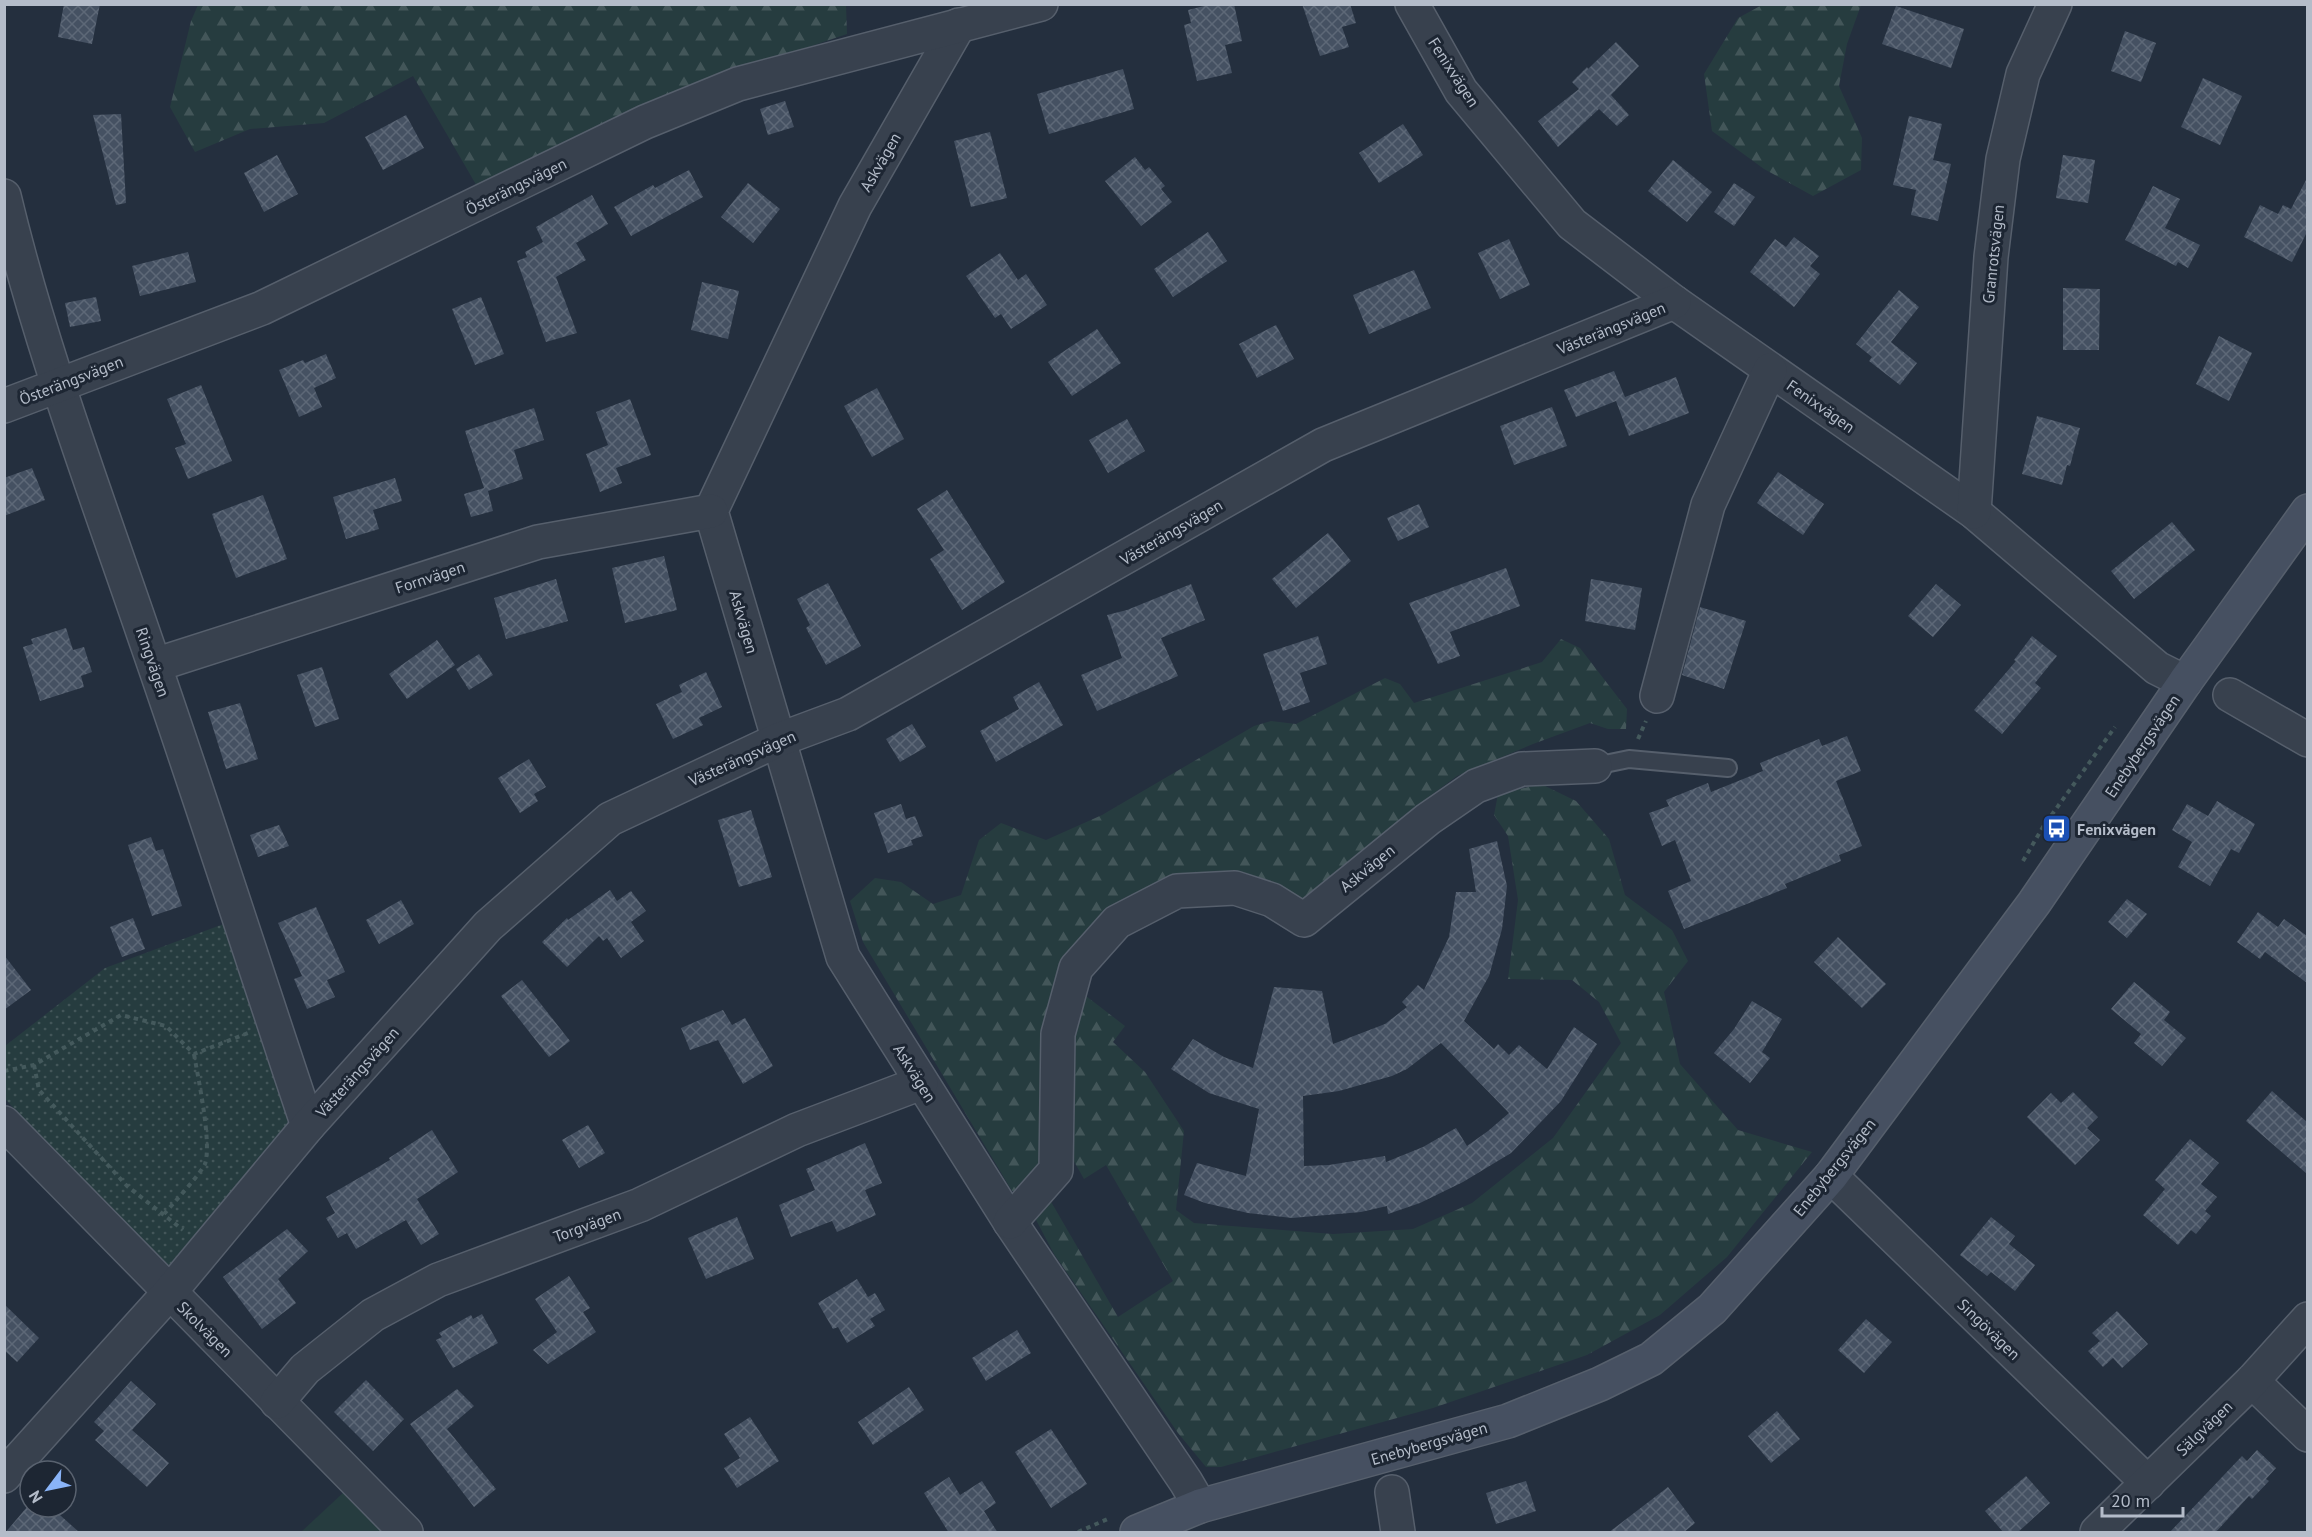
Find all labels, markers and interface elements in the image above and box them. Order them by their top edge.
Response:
street label: Fenixvägen [1424,34,1484,110]
street label: Askvägen [855,129,905,195]
street label: Österängsvägen [462,153,570,219]
street label: Granrotsvägen [1978,204,2008,304]
street label: Västerängsvägen [1553,297,1668,359]
street label: Österängsvägen [16,351,126,409]
street label: Fenixvägen [1783,375,1859,437]
street label: Västerängsvägen [1115,495,1226,570]
street label: Fornvägen [393,556,467,598]
street label: Askvägen [725,588,763,656]
street label: Ringvägen [132,625,174,699]
street label: Enebybergsvägen [2100,691,2184,801]
street label: Västerängsvägen [684,725,799,791]
bus stop icon: Fenixvägen [2040,813,2072,845]
place label: Fenixvägen [2077,819,2156,839]
street label: Askvägen [1336,840,1398,896]
street label: Västerängsvägen [310,1023,403,1122]
street label: Askvägen [889,1040,941,1106]
street label: Enebybergsvägen [1788,1114,1880,1220]
street label: Torgvägen [550,1204,624,1246]
street label: Singövägen [1953,1294,2025,1364]
street label: Skolvägen [173,1297,237,1361]
street label: Sälgvägen [2172,1396,2236,1460]
street label: Enebybergsvägen [1369,1417,1489,1469]
north arrow [18,1459,78,1519]
scale bar [2102,1480,2183,1518]
text: N [24,1487,47,1507]
text: 20 m [2111,1489,2150,1512]

